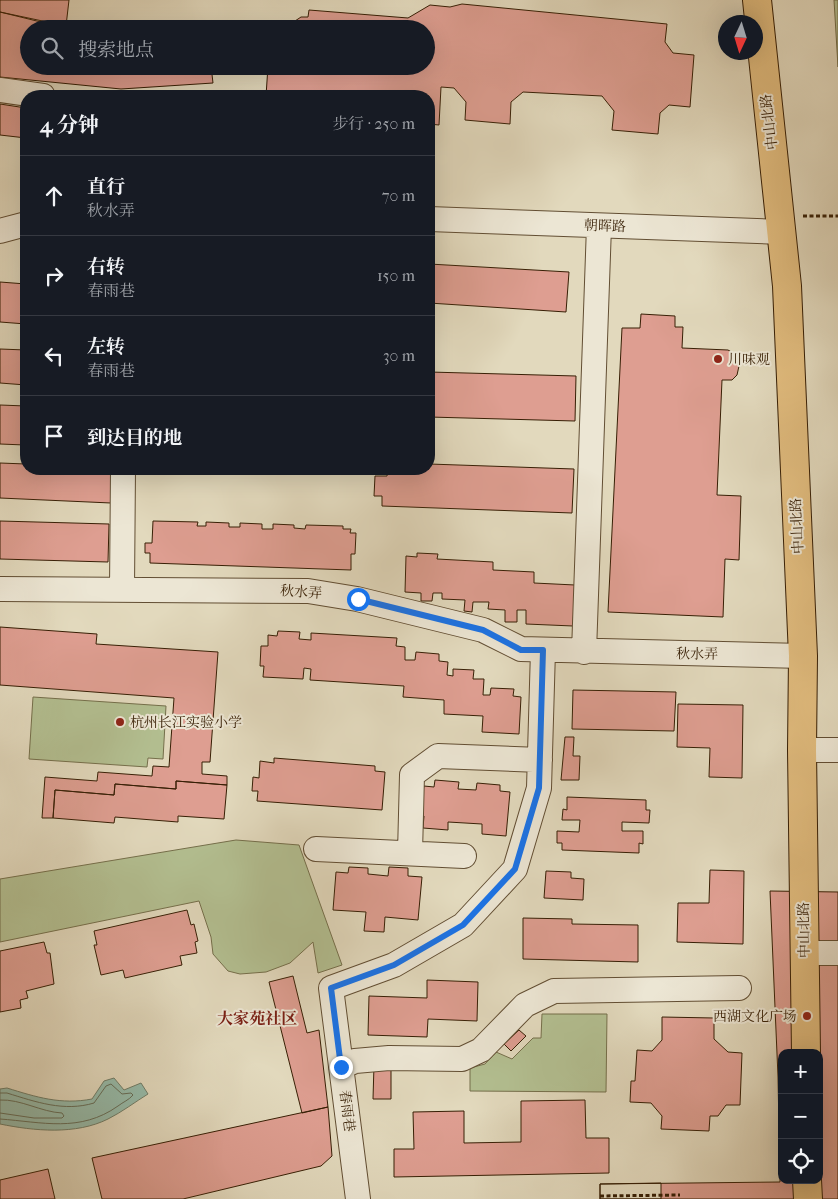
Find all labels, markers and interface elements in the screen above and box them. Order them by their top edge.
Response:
north arrow [718,15,763,60]
search box [20,20,435,75]
icon: search [38,34,66,62]
text: 搜索地点 [78,39,154,61]
street label: 中山北路 [757,93,781,151]
text: 4 分钟 [40,113,99,137]
text: 步行 · 250 m [332,114,415,133]
text: 直行 [87,176,125,198]
icon: ahead [40,182,68,210]
text: 70 m [382,186,415,205]
text: 秋水弄 [87,201,135,220]
street label: 朝晖路 [584,217,626,235]
text: 右转 [87,256,125,278]
icon: right [40,262,68,290]
text: 150 m [377,266,415,285]
text: 春雨巷 [87,281,135,300]
text: 左转 [87,336,125,358]
icon: left [40,342,68,370]
text: 30 m [383,346,415,365]
place label: 川味观 [728,351,770,368]
marker: 川味观 [712,353,724,365]
text: 春雨巷 [87,361,135,380]
icon: arrive [40,422,68,450]
text: 到达目的地 [87,427,182,449]
street label: 中山北路 [787,498,807,554]
street label: 秋水弄 [279,582,323,602]
route start [347,588,370,611]
street label: 秋水弄 [676,645,718,663]
place label: 杭州长江实验小学 [130,714,242,731]
marker: 杭州长江实验小学 [114,716,126,728]
street label: 中山北路 [795,902,813,958]
place label: 西湖文化广场 [713,1008,797,1025]
district label: 大家苑社区 [217,1009,297,1028]
marker: 西湖文化广场 [801,1010,813,1022]
map controls [778,1049,823,1184]
button: + [778,1049,823,1094]
route end [330,1056,353,1079]
street label: 春雨巷 [336,1089,358,1133]
button: − [778,1094,823,1139]
button: locate [778,1139,823,1184]

